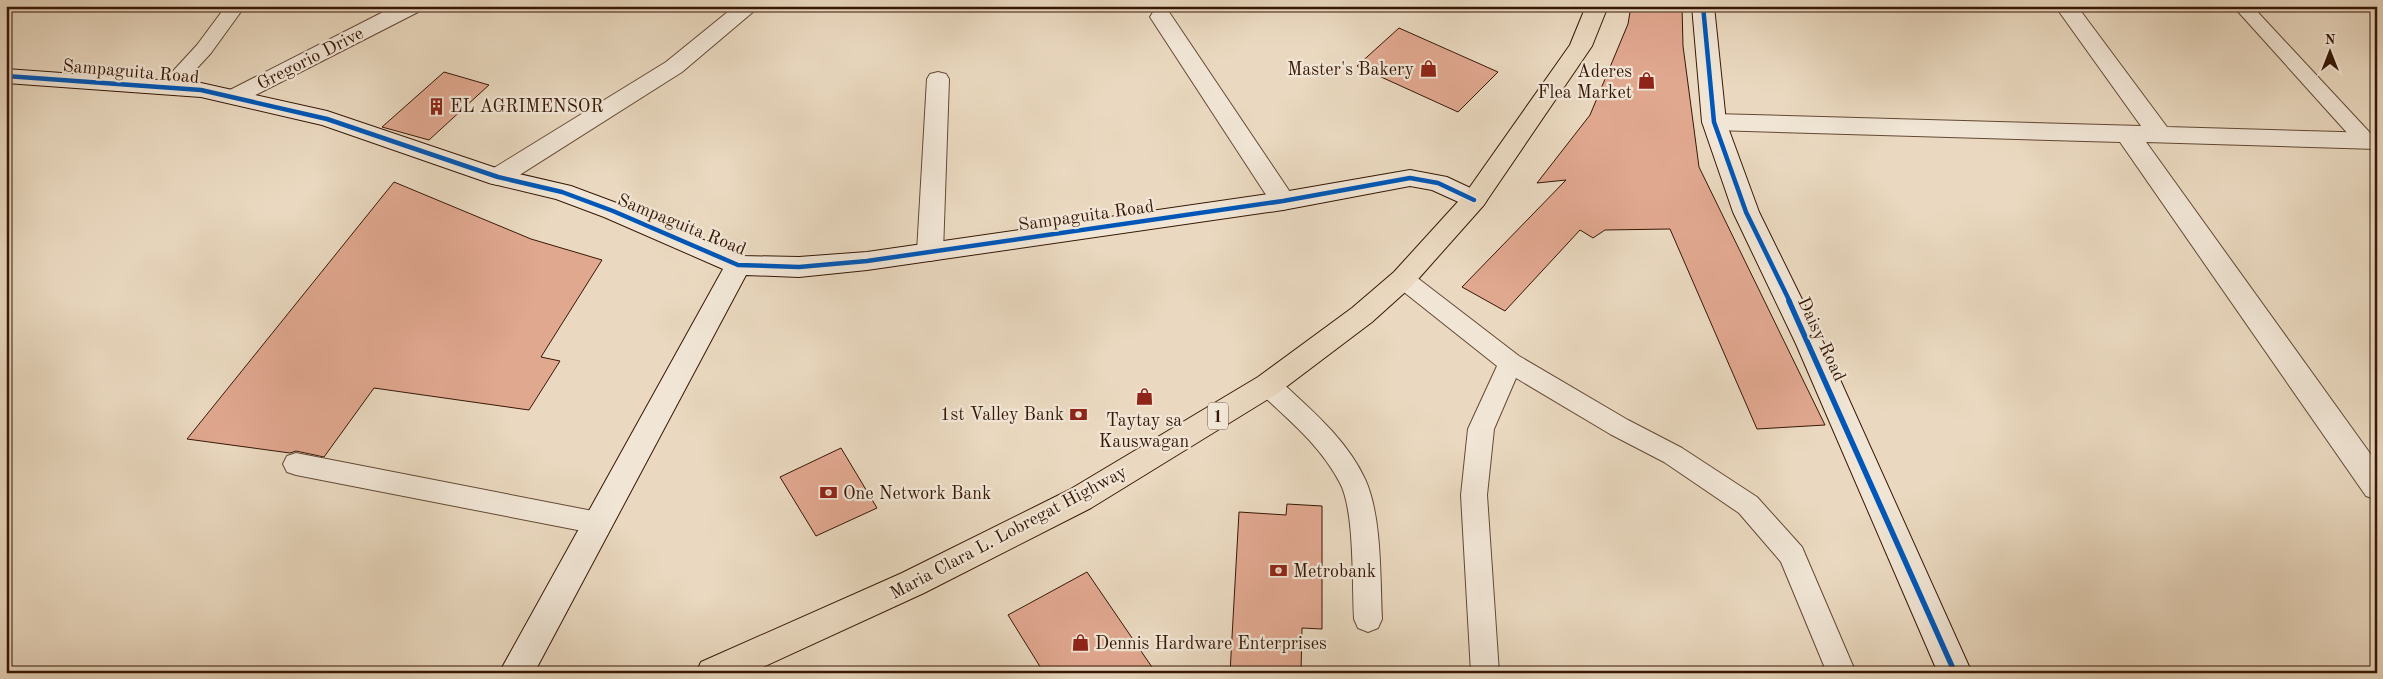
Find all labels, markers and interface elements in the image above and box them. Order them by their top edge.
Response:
street label: Gregorio Drive [254,24,367,93]
north arrow [2306,28,2356,78]
text: N [2325,33,2336,47]
street label: Sampaguita Road [62,57,200,87]
shop icon: Master's Bakery [1418,59,1438,79]
place label: Master's Bakery [1287,61,1414,79]
place label: Aderes Flea Market [1537,63,1632,102]
shop icon: Aderes Flea Market [1636,71,1656,91]
building icon: EL AGRIMENSOR [426,96,446,116]
place label: EL AGRIMENSOR [450,98,603,116]
street label: Sampaguita Road [615,191,749,259]
street label: Sampaguita Road [1017,198,1155,234]
street label: Daisy Road [1794,295,1848,384]
shop icon: Taytay sa Kauswagan [1134,387,1154,407]
road number: 1 [1208,402,1228,430]
bank icon: 1st Valley Bank [1068,404,1088,424]
place label: 1st Valley Bank [940,406,1064,424]
place label: Taytay sa Kauswagan [1099,412,1190,451]
street label: Maria Clara L. Lobregat Highway [887,462,1130,603]
bank icon: One Network Bank [819,483,839,503]
place label: One Network Bank [843,485,991,503]
bank icon: Metrobank [1269,561,1289,581]
place label: Metrobank [1293,563,1376,581]
shop icon: Dennis Hardware Enterprises [1071,633,1091,653]
place label: Dennis Hardware Enterprises [1095,635,1327,653]

